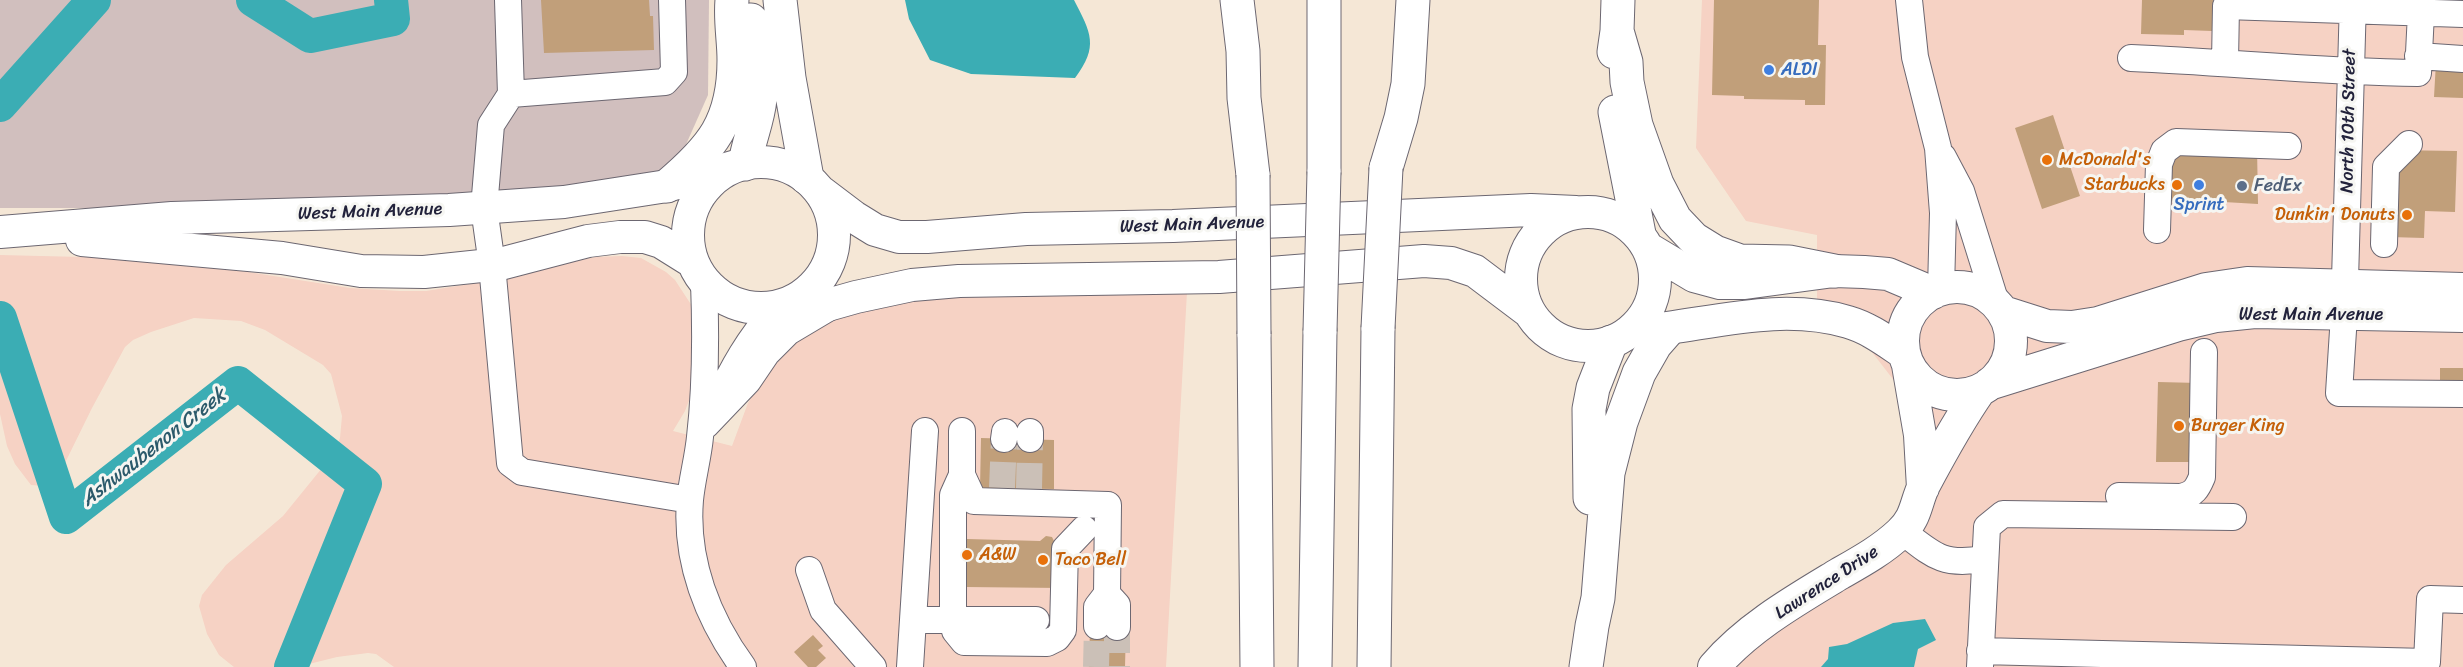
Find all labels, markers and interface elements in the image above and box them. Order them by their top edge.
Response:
street label: North 10th Street [2337,49,2361,193]
place label: ALDI [1781,59,1817,81]
marker: ALDI [1762,63,1776,77]
place label: McDonald's [2059,149,2151,171]
marker: McDonald's [2040,153,2054,167]
place label: Starbucks [2084,174,2165,196]
place label: FedEx [2254,175,2302,197]
marker: Starbucks [2170,178,2184,192]
marker: Sprint [2192,178,2206,192]
marker: FedEx [2235,179,2249,193]
place label: Sprint [2174,194,2224,216]
street label: West Main Avenue [297,199,443,225]
place label: Dunkin' Donuts [2275,204,2395,226]
marker: Dunkin' Donuts [2400,208,2414,222]
street label: West Main Avenue [1119,212,1265,238]
street label: West Main Avenue [2239,304,2383,326]
water label: Ashwaubenon Creek [77,384,231,512]
place label: Burger King [2191,415,2284,437]
marker: Burger King [2172,419,2186,433]
street label: Lawrence Drive [1771,541,1883,625]
place label: A&W [979,544,1016,566]
marker: A&W [960,548,974,562]
place label: Taco Bell [1055,549,1126,571]
marker: Taco Bell [1036,553,1050,567]

